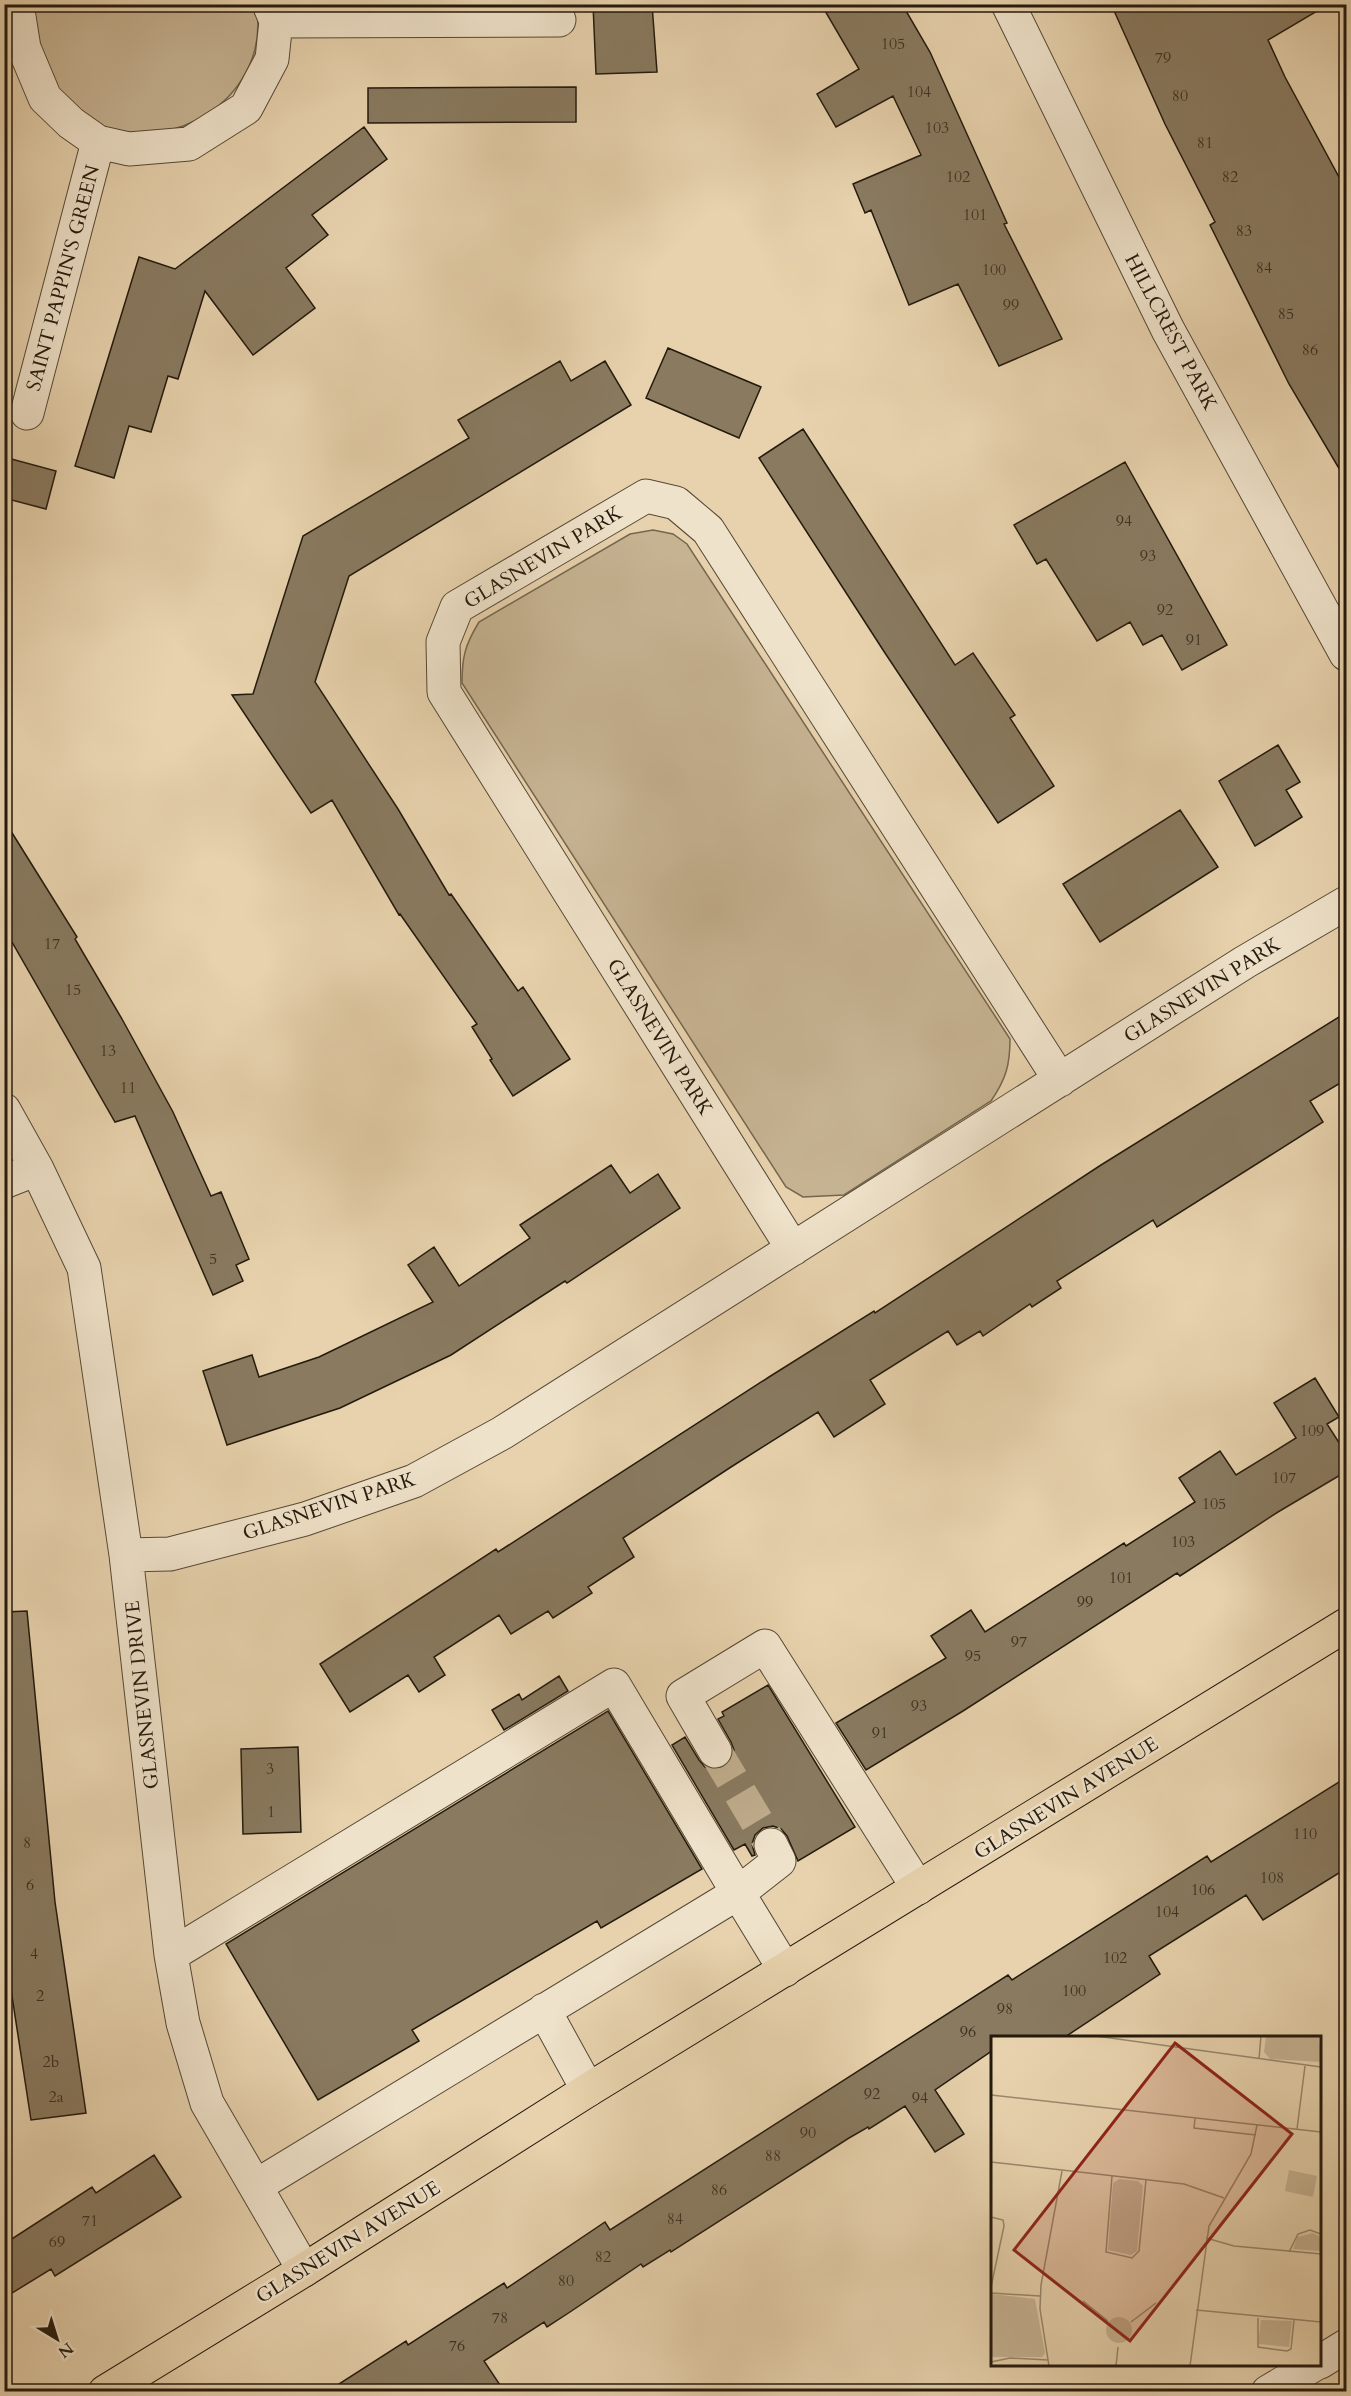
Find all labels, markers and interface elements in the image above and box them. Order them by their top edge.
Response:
house number: 105 [881,33,905,55]
house number: 79 [1155,47,1171,69]
house number: 104 [907,81,931,103]
house number: 80 [1172,85,1188,107]
house number: 103 [925,117,949,139]
house number: 81 [1197,132,1213,154]
street label: SAINT PAPPIN'S GREEN [20,162,106,394]
house number: 102 [946,166,970,188]
house number: 82 [1222,166,1238,188]
house number: 101 [963,204,987,226]
house number: 83 [1236,220,1252,242]
street label: HILLCREST PARK [1118,249,1224,415]
house number: 84 [1256,257,1272,279]
house number: 100 [982,259,1006,281]
house number: 99 [1003,294,1019,316]
house number: 85 [1278,303,1294,325]
house number: 86 [1302,339,1318,361]
street label: GLASNEVIN PARK [459,499,627,615]
house number: 94 [1116,510,1132,532]
house number: 93 [1140,545,1156,567]
house number: 92 [1157,599,1173,621]
house number: 91 [1186,629,1202,651]
street label: GLASNEVIN PARK [1118,931,1286,1049]
house number: 17 [44,933,60,955]
street label: GLASNEVIN PARK [601,953,719,1121]
house number: 15 [65,979,81,1001]
house number: 13 [100,1040,116,1062]
house number: 11 [120,1077,136,1099]
house number: 5 [209,1248,217,1270]
house number: 109 [1300,1420,1324,1442]
street label: GLASNEVIN PARK [239,1465,419,1547]
house number: 107 [1272,1467,1296,1489]
house number: 105 [1202,1493,1226,1515]
house number: 103 [1171,1531,1195,1553]
house number: 101 [1109,1567,1133,1589]
house number: 99 [1077,1591,1093,1613]
street label: GLASNEVIN DRIVE [119,1599,165,1791]
house number: 97 [1011,1631,1027,1653]
house number: 95 [965,1645,981,1667]
house number: 93 [911,1695,927,1717]
house number: 91 [872,1722,888,1744]
street label: GLASNEVIN AVENUE [969,1730,1163,1866]
house number: 3 [266,1758,274,1780]
house number: 1 [267,1801,275,1823]
house number: 110 [1293,1823,1317,1845]
house number: 8 [23,1832,31,1854]
house number: 108 [1260,1867,1284,1889]
house number: 6 [26,1874,34,1896]
house number: 106 [1191,1879,1215,1901]
house number: 104 [1155,1901,1179,1923]
house number: 4 [30,1943,38,1965]
house number: 102 [1103,1947,1127,1969]
house number: 100 [1062,1980,1086,2002]
house number: 2 [36,1985,44,2007]
house number: 98 [997,1998,1013,2020]
house number: 96 [960,2021,976,2043]
inset map [991,2036,1321,2366]
house number: 2b [43,2051,59,2073]
house number: 92 [864,2083,880,2105]
house number: 2a [48,2086,64,2108]
house number: 94 [912,2087,928,2109]
house number: 90 [800,2122,816,2144]
house number: 88 [765,2145,781,2167]
street label: GLASNEVIN AVENUE [251,2174,445,2310]
house number: 86 [711,2179,727,2201]
house number: 84 [667,2208,683,2230]
house number: 71 [82,2210,98,2232]
house number: 69 [49,2231,65,2253]
house number: 82 [595,2246,611,2268]
house number: 80 [558,2270,574,2292]
house number: 78 [492,2307,508,2329]
north arrow [27,2309,87,2369]
house number: 76 [449,2335,465,2357]
text: N [53,2337,78,2363]

